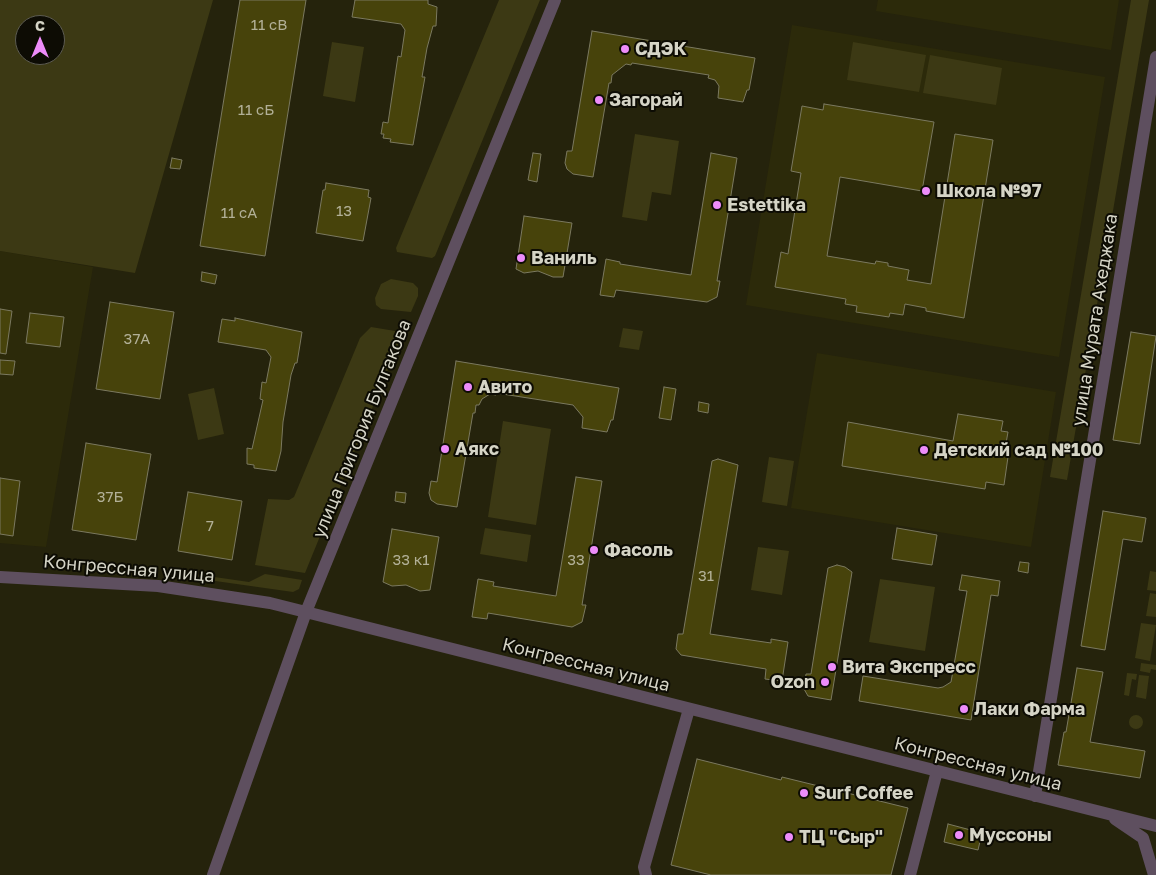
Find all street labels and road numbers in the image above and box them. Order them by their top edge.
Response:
street label: улица Мурата Ахеджака [1068,212,1122,428]
street label: улица Григория Булгакова [308,316,416,542]
street label: Конгрессная улица [42,551,216,587]
street label: Конгрессная улица [500,634,672,696]
street label: Конгрессная улица [892,733,1064,795]

